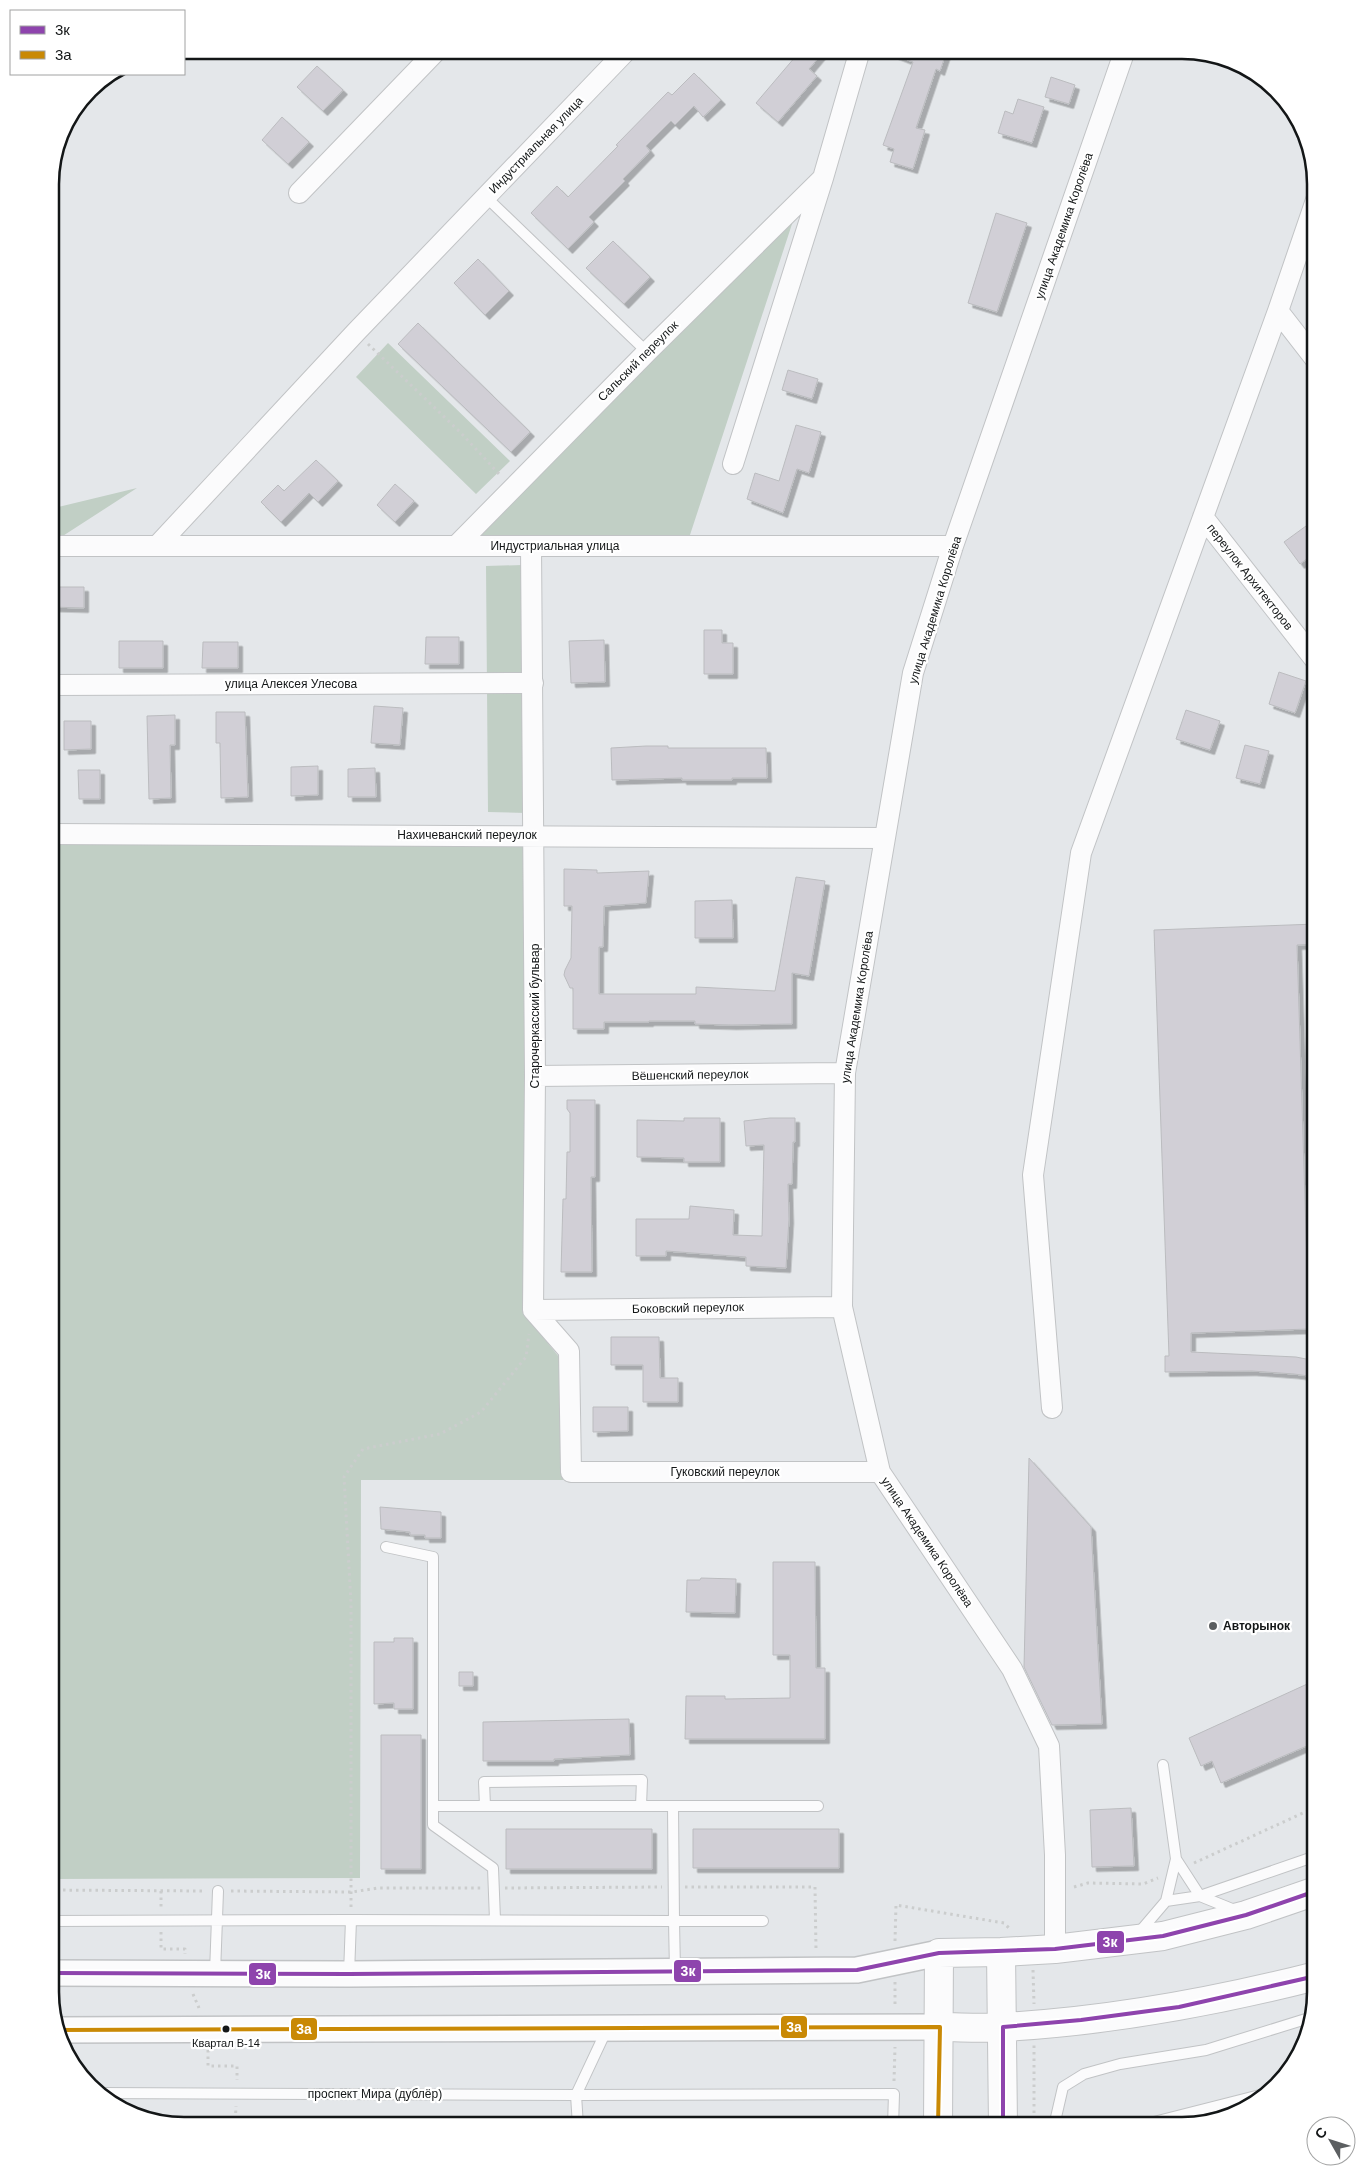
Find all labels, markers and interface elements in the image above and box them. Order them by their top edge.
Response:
legend [10,10,185,75]
text: 3к [55,21,70,38]
text: 3а [55,46,72,63]
street label: Индустриальная улица [486,93,586,196]
street label: улица Академика Королёва [1032,151,1096,301]
street label: Сальский переулок [595,317,682,404]
street label: переулок Архитекторов [1204,521,1296,633]
street label: улица Академика Королёва [906,534,964,686]
street label: Индустриальная улица [490,539,620,553]
street label: улица Алексея Улесова [225,677,357,691]
street label: Нахичеванский переулок [397,828,538,842]
street label: улица Академика Королёва [838,930,876,1084]
street label: Старочеркасский бульвар [528,943,542,1088]
street label: Вёшенский переулок [631,1067,749,1083]
street label: Боковский переулок [632,1300,745,1316]
street label: Гуковский переулок [670,1465,780,1479]
street label: улица Академика Королёва [878,1474,976,1610]
place label: Авторынок [1223,1619,1291,1633]
marker: Авторынок [1207,1620,1219,1632]
line badge: 3к [1096,1930,1125,1954]
text: 3к [1103,1934,1118,1950]
line badge: 3к [673,1959,702,1983]
line badge: 3к [248,1962,277,1986]
text: 3к [681,1963,696,1979]
text: 3к [256,1966,271,1982]
line badge: 3а [780,2015,808,2039]
line badge: 3а [290,2017,318,2041]
text: 3а [786,2019,802,2035]
text: 3а [296,2021,312,2037]
marker: Квартал В-14 [221,2024,231,2034]
place label: Квартал В-14 [192,2037,260,2049]
street label: проспект Мира (дублёр) [308,2087,442,2101]
north arrow [1306,2116,1356,2166]
text: С [1311,2124,1330,2142]

